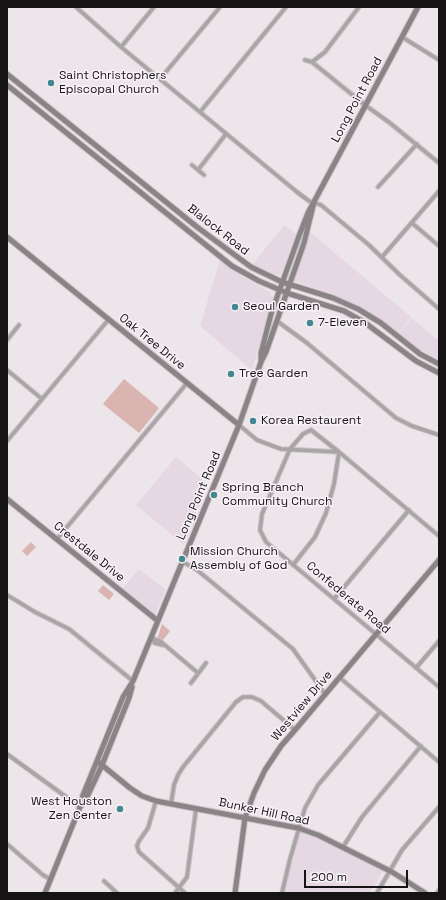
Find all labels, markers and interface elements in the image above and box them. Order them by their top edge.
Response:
street label: Long Point Road [328,55,386,145]
place label: Saint Christophers Episcopal Church [59,69,166,97]
marker: Saint Christophers Episcopal Church [46,78,56,88]
street label: Blalock Road [184,201,252,259]
place label: Seoul Garden [243,300,320,314]
marker: Seoul Garden [230,302,240,312]
street label: Oak Tree Drive [116,311,188,373]
place label: 7-Eleven [318,316,367,330]
marker: 7-Eleven [305,318,315,328]
place label: Tree Garden [239,367,308,381]
marker: Tree Garden [226,369,236,379]
place label: Korea Restaurent [261,414,361,428]
marker: Korea Restaurent [248,416,258,426]
street label: Long Point Road [174,450,224,542]
place label: Spring Branch Community Church [222,481,332,509]
marker: Spring Branch Community Church [209,490,219,500]
street label: Crestdale Drive [51,519,127,585]
place label: Mission Church Assembly of God [190,545,287,573]
marker: Mission Church Assembly of God [177,554,187,564]
street label: Confederate Road [303,559,393,637]
street label: Westview Drive [269,668,335,744]
place label: West Houston Zen Center [31,795,112,823]
street label: Bunker Hill Road [217,795,311,829]
marker: West Houston Zen Center [115,804,125,814]
scale bar [306,862,410,888]
text: 200 m [311,869,347,885]

